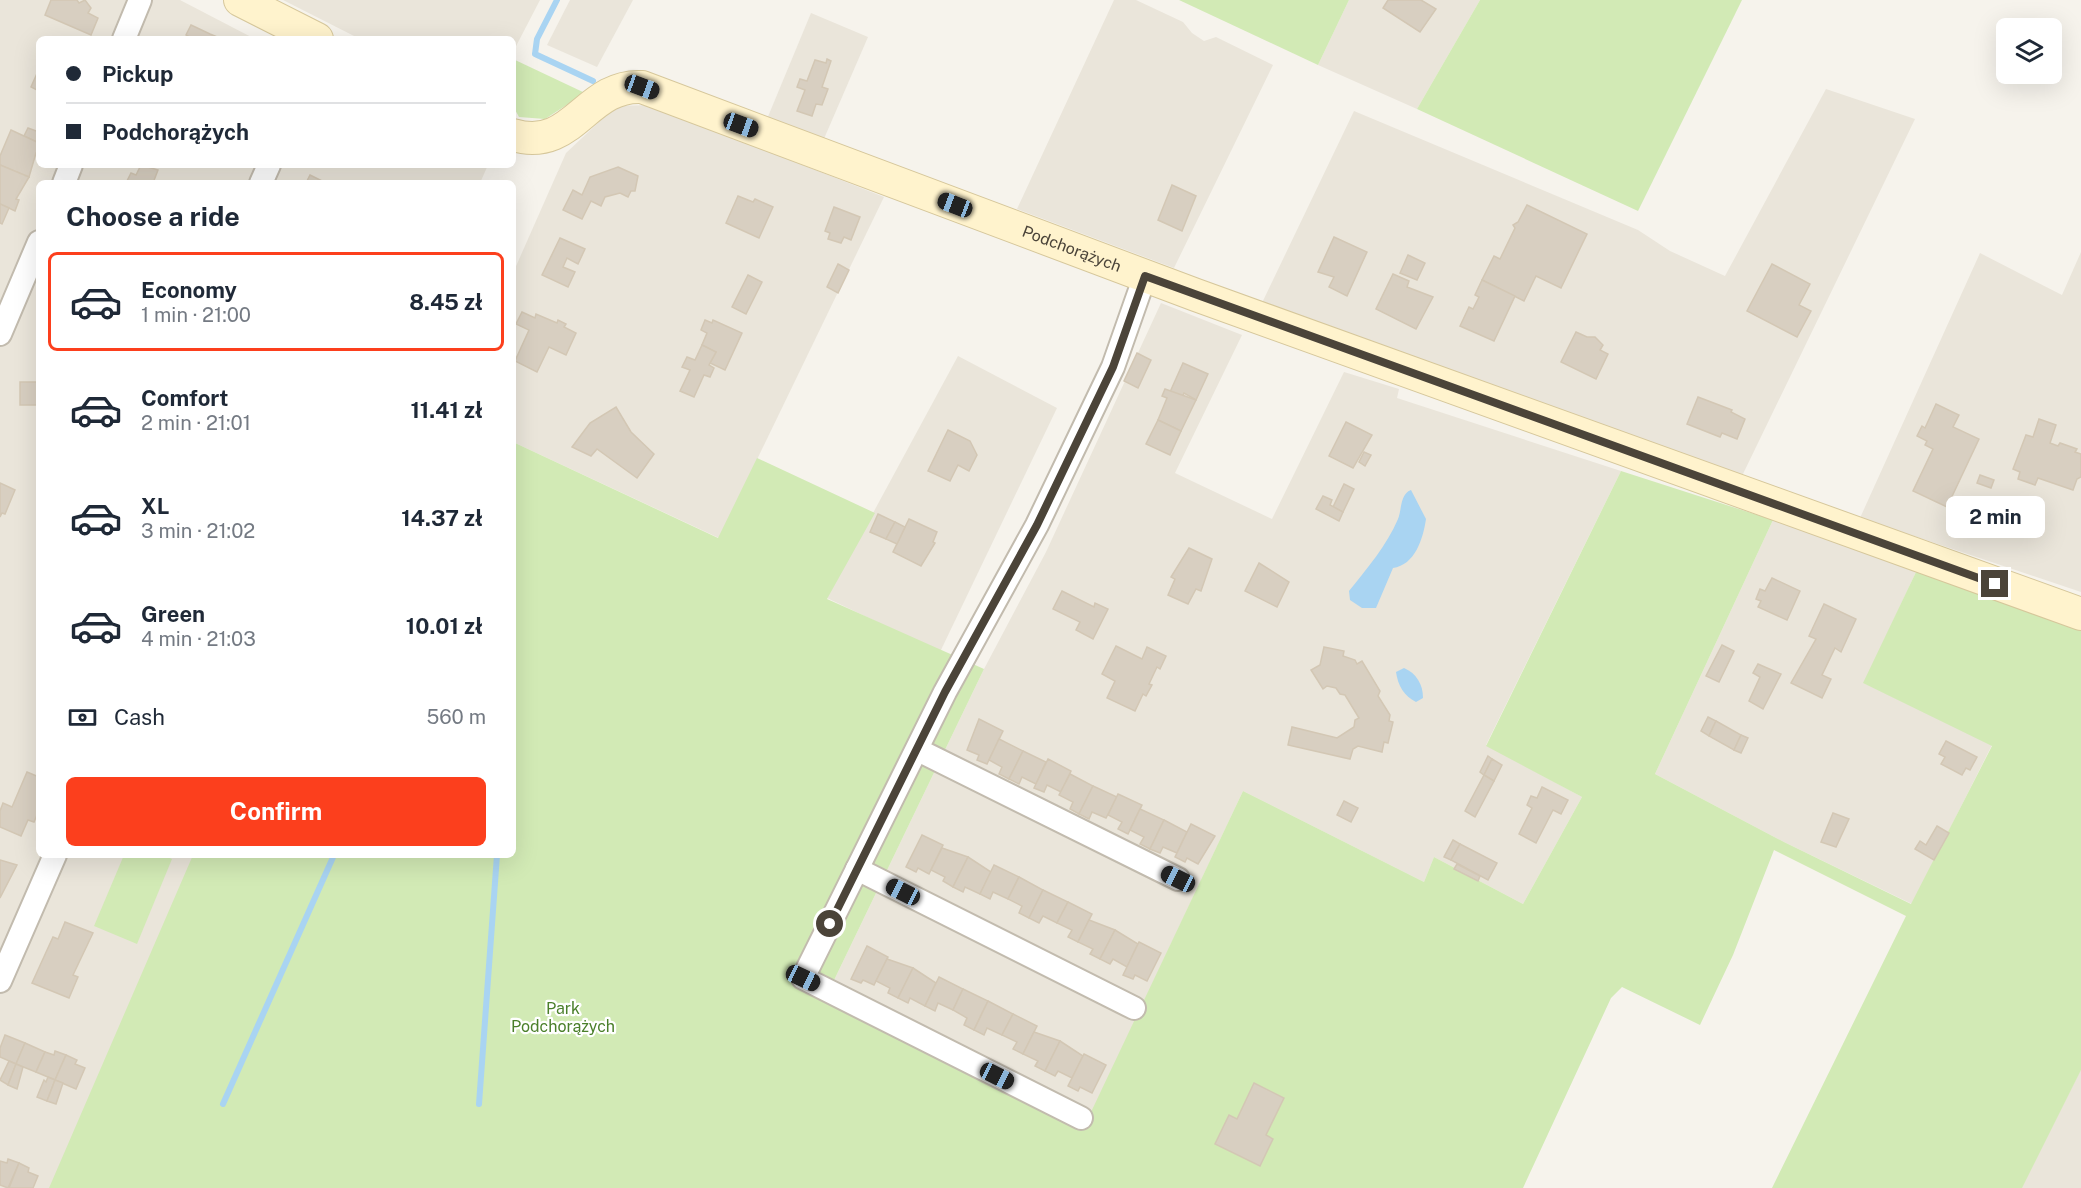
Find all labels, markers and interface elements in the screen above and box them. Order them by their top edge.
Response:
map controls [1996,18,2062,84]
button: layers [1996,18,2062,84]
text: Pickup [102,61,173,87]
car [622,72,662,102]
car [721,110,761,140]
text: Podchorążych [102,119,249,145]
car [935,190,975,220]
text: Choose a ride [66,200,240,232]
street label: Podchorążych [1020,222,1124,276]
icon: car [69,275,123,329]
text: Economy [141,277,237,303]
text: 8.45 zł [409,289,483,315]
text: 1 min · 21:00 [141,303,251,327]
icon: car [69,383,123,437]
text: Comfort [141,385,228,411]
text: 11.41 zł [410,397,483,423]
text: 2 min · 21:01 [141,411,251,435]
icon: car [69,491,123,545]
text: XL [141,493,169,519]
callout: 2 min [1946,497,2044,539]
text: 14.37 zł [401,505,483,531]
text: 2 min [1969,505,2022,529]
text: 3 min · 21:02 [141,519,255,543]
route end [1981,570,2008,597]
icon: car [69,599,123,653]
text: Green [141,601,205,627]
text: 10.01 zł [406,613,483,639]
text: 4 min · 21:03 [141,627,256,651]
icon: cash [66,701,99,734]
text: Cash [114,704,165,730]
text: 560 m [426,705,486,729]
button: Confirm [66,777,486,846]
car [1158,863,1198,895]
car [883,876,923,908]
route start [816,910,843,937]
car [783,962,823,994]
park label: Park Podchorążych [511,999,615,1036]
car [977,1060,1017,1092]

